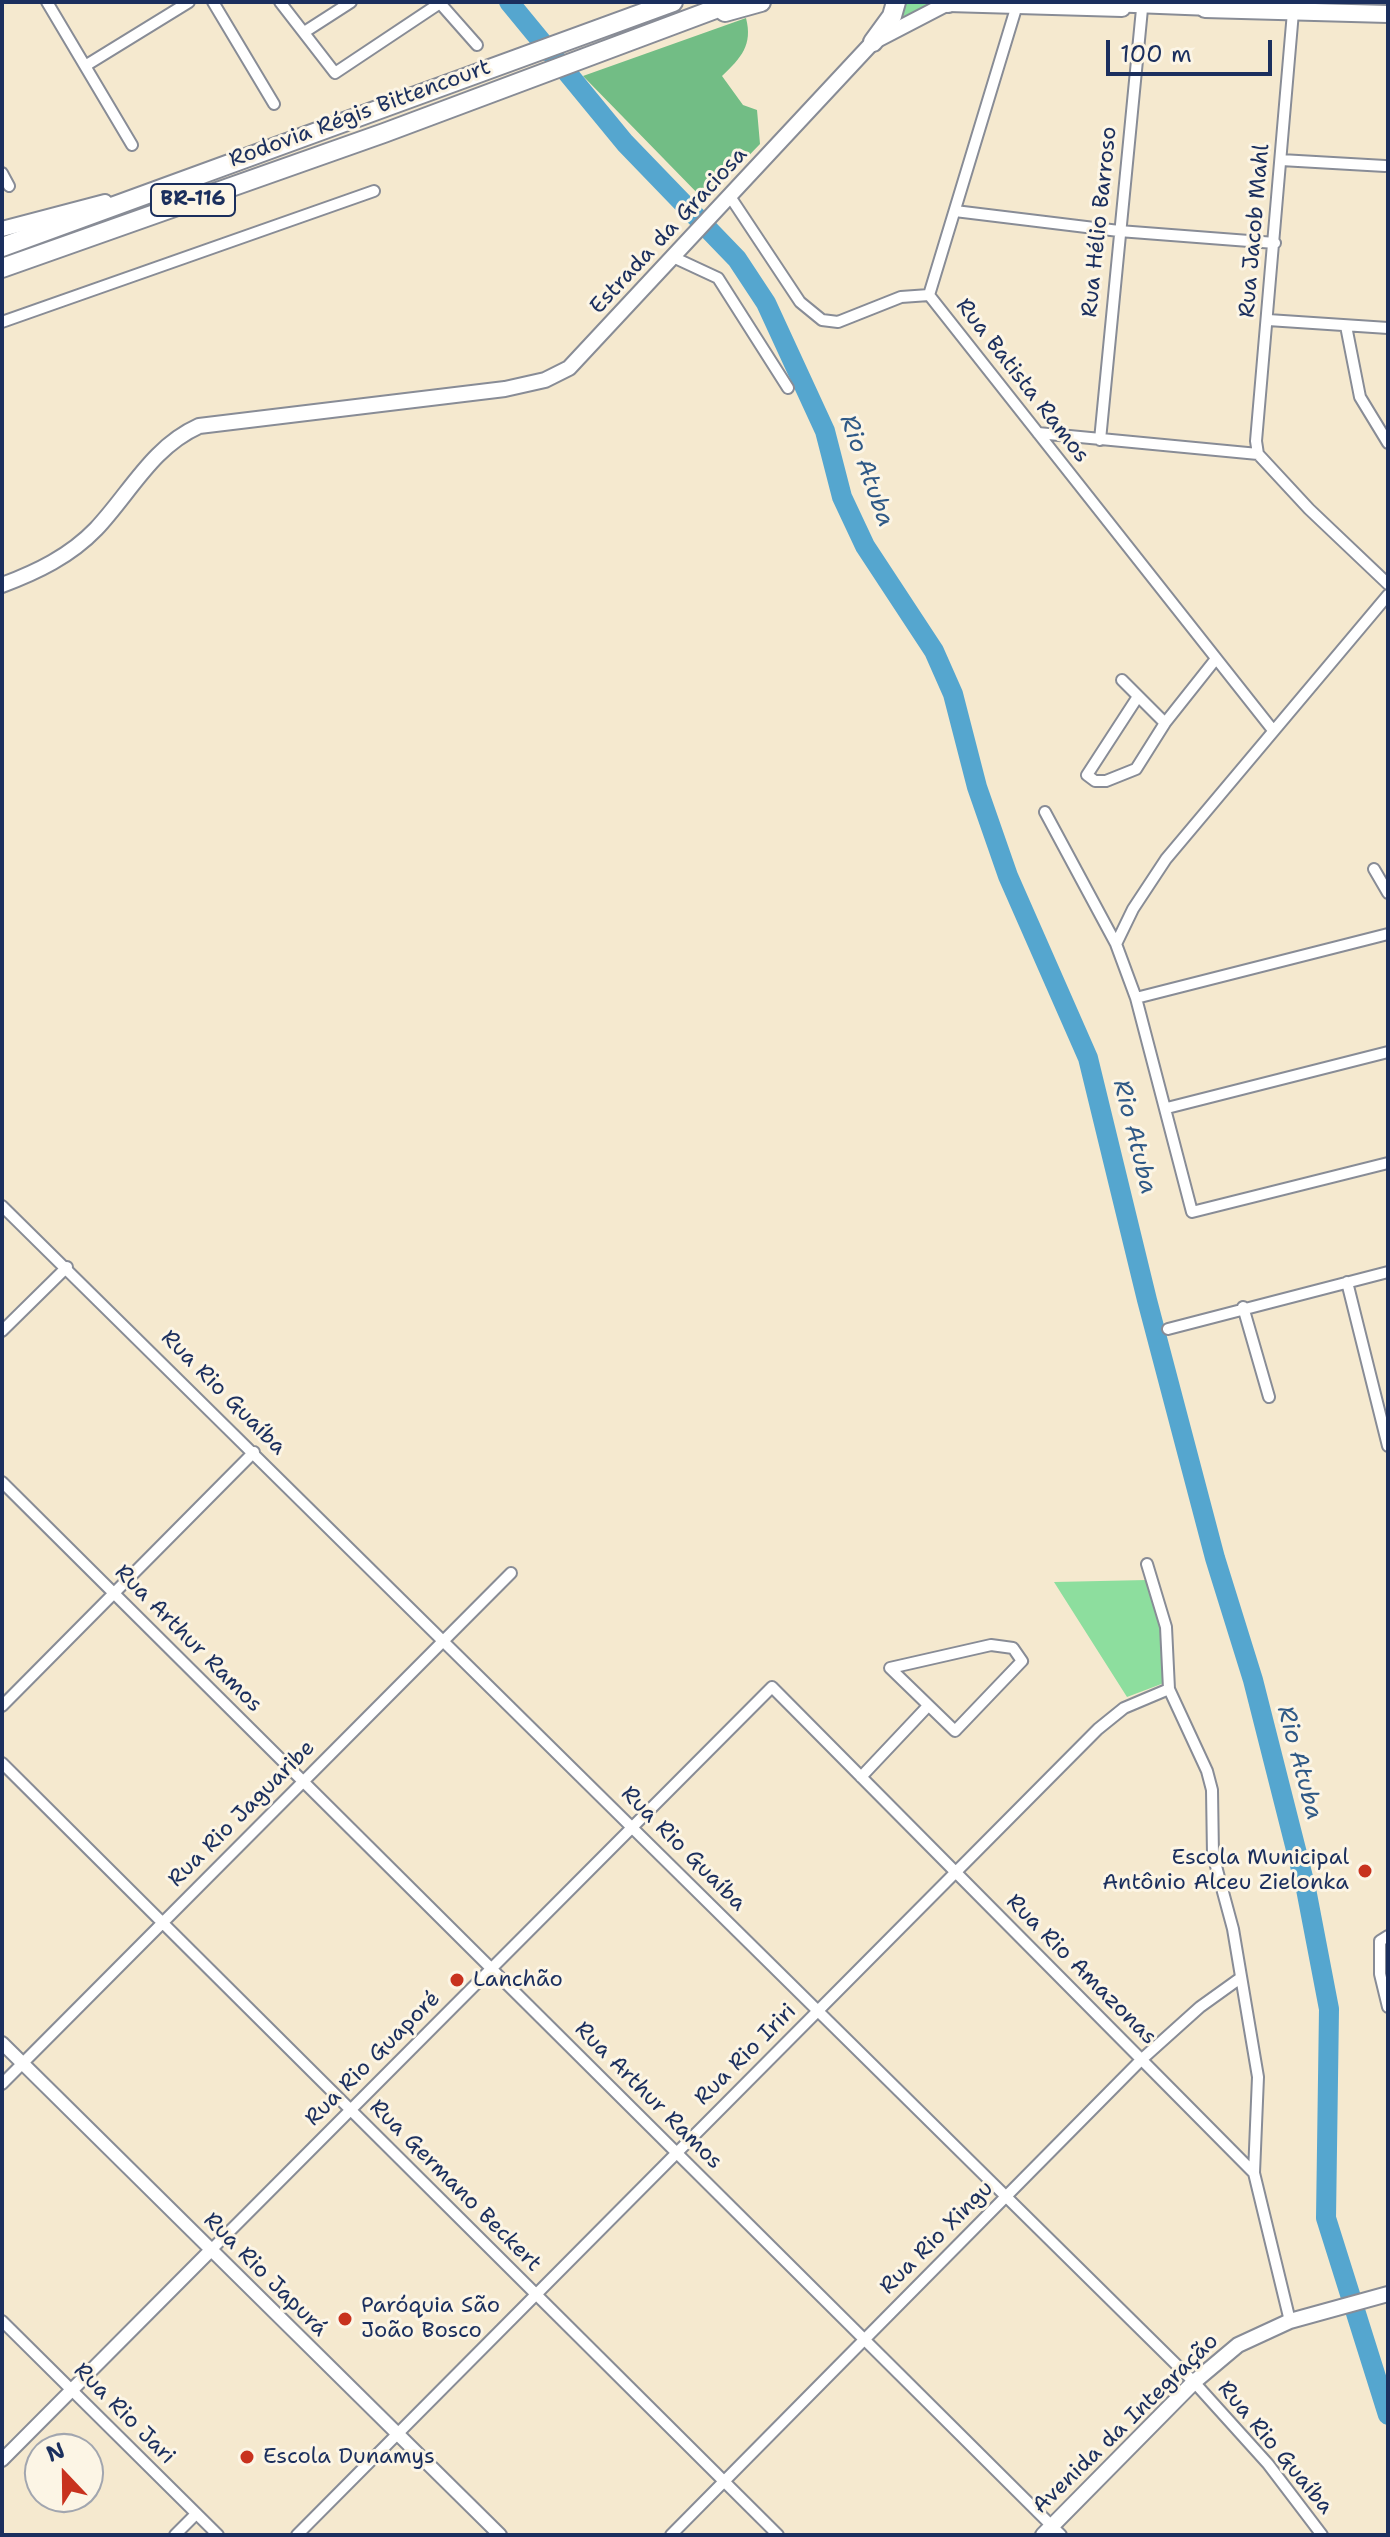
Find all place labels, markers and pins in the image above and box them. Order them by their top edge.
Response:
place label: Escola Municipal Antônio Alceu Zielonka [1102,1845,1349,1896]
marker: Escola Municipal Antônio Alceu Zielonka [1356,1862,1374,1880]
place label: Lanchão [473,1967,563,1993]
marker: Lanchão [448,1971,466,1989]
place label: Paróquia São João Bosco [361,2293,500,2344]
marker: Paróquia São João Bosco [336,2310,354,2328]
place label: Escola Dunamys [263,2444,435,2470]
marker: Escola Dunamys [238,2448,256,2466]

